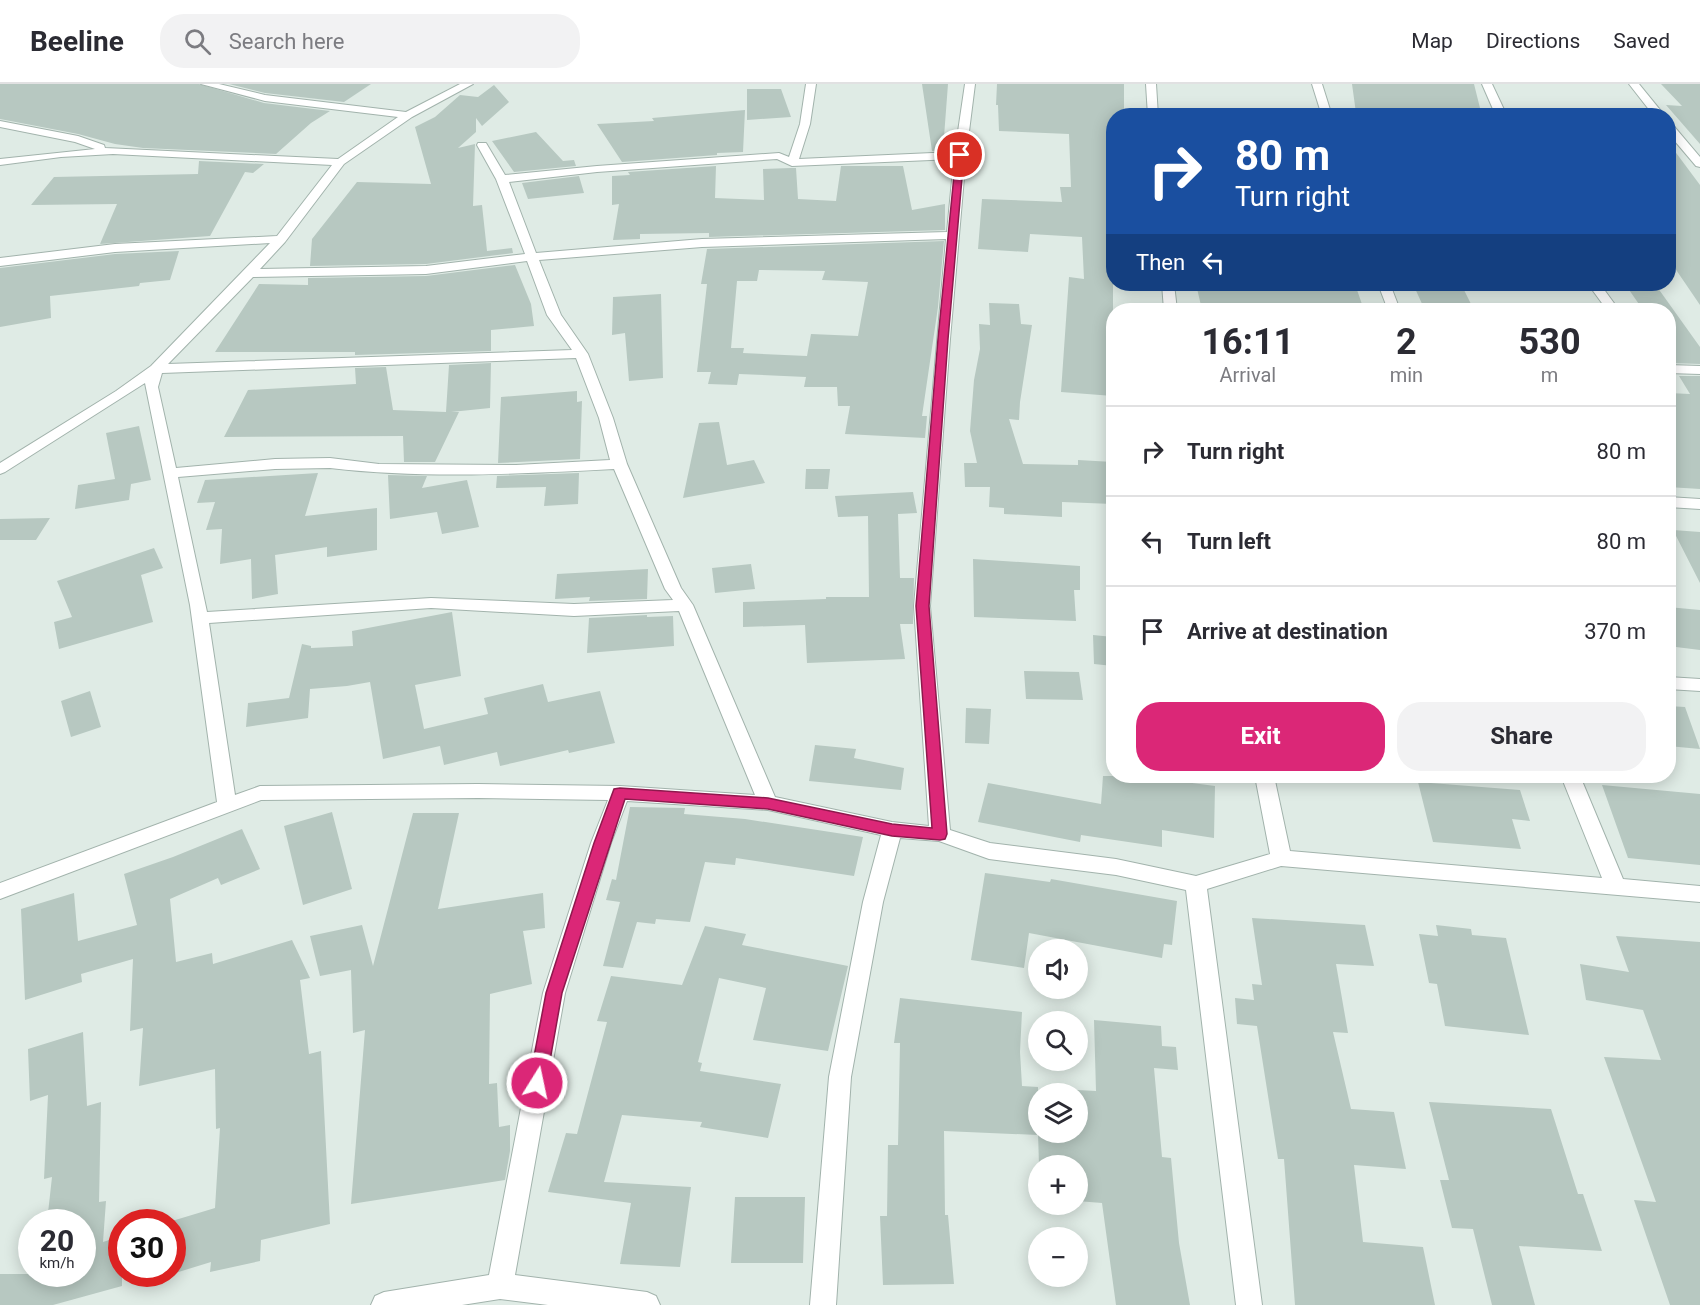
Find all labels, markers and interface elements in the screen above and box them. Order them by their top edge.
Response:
search box [160,14,580,68]
text: Beeline [30,25,124,58]
icon: search [181,25,214,58]
text: Search here [229,29,345,54]
text: Map [1411,29,1453,53]
text: Directions [1486,29,1580,53]
text: Saved [1613,29,1670,53]
pin [934,129,985,180]
text: 80 m [1235,131,1330,180]
icon: right [1136,132,1214,210]
icon: arrive [943,138,976,171]
text: Turn right [1235,181,1350,213]
icon: left [1197,246,1230,279]
text: Then [1136,250,1185,275]
text: 16:11 [1201,321,1294,363]
text: 2 [1396,321,1417,363]
text: 530 [1519,321,1581,363]
text: Arrival [1219,363,1276,387]
text: min [1390,363,1423,387]
text: m [1541,363,1558,387]
icon: right [1136,435,1169,468]
text: Turn right [1187,439,1284,464]
text: 80 m [1597,439,1646,464]
icon: left [1136,525,1169,558]
text: Turn left [1187,529,1271,554]
text: 80 m [1597,529,1646,554]
icon: arrive [1136,615,1169,648]
text: Arrive at destination [1187,619,1388,644]
text: 370 m [1584,619,1646,644]
button: Exit [1136,702,1385,771]
button: Share [1397,702,1646,771]
map controls [1028,939,1088,1287]
button: sound [1028,939,1088,999]
button: search [1028,1011,1088,1071]
position arrow [505,1051,569,1115]
button: layers [1028,1083,1088,1143]
button: + [1028,1155,1088,1215]
speed limit sign: 30 [108,1209,186,1287]
text: 20 [40,1223,74,1258]
button: − [1028,1227,1088,1287]
text: km/h [39,1254,75,1272]

